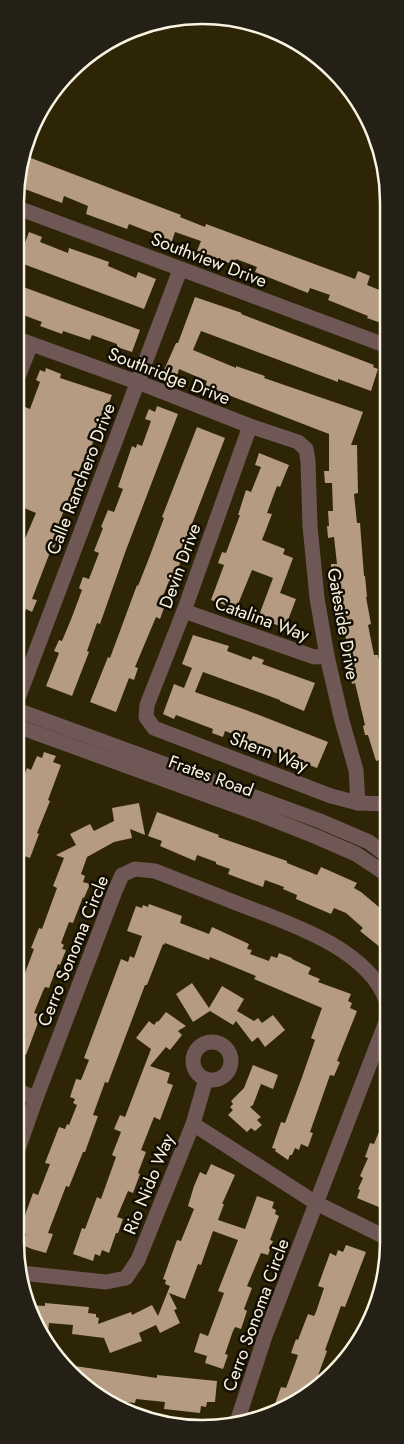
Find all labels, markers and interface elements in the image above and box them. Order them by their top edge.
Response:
street label: Southview Drive [147,226,271,294]
street label: Southridge Drive [104,341,234,411]
street label: Calle Ranchero Drive [40,399,122,559]
street label: Devin Drive [153,520,207,612]
street label: Gateside Drive [320,566,366,682]
street label: Catalina Way [211,590,313,648]
street label: Shern Way [226,725,312,779]
street label: Frates Road [165,749,257,803]
street label: Cerro Sonoma Circle [31,872,115,1030]
street label: Rio Nido Way [117,1130,181,1238]
street label: Cerro Sonoma Circle [216,1235,296,1395]

